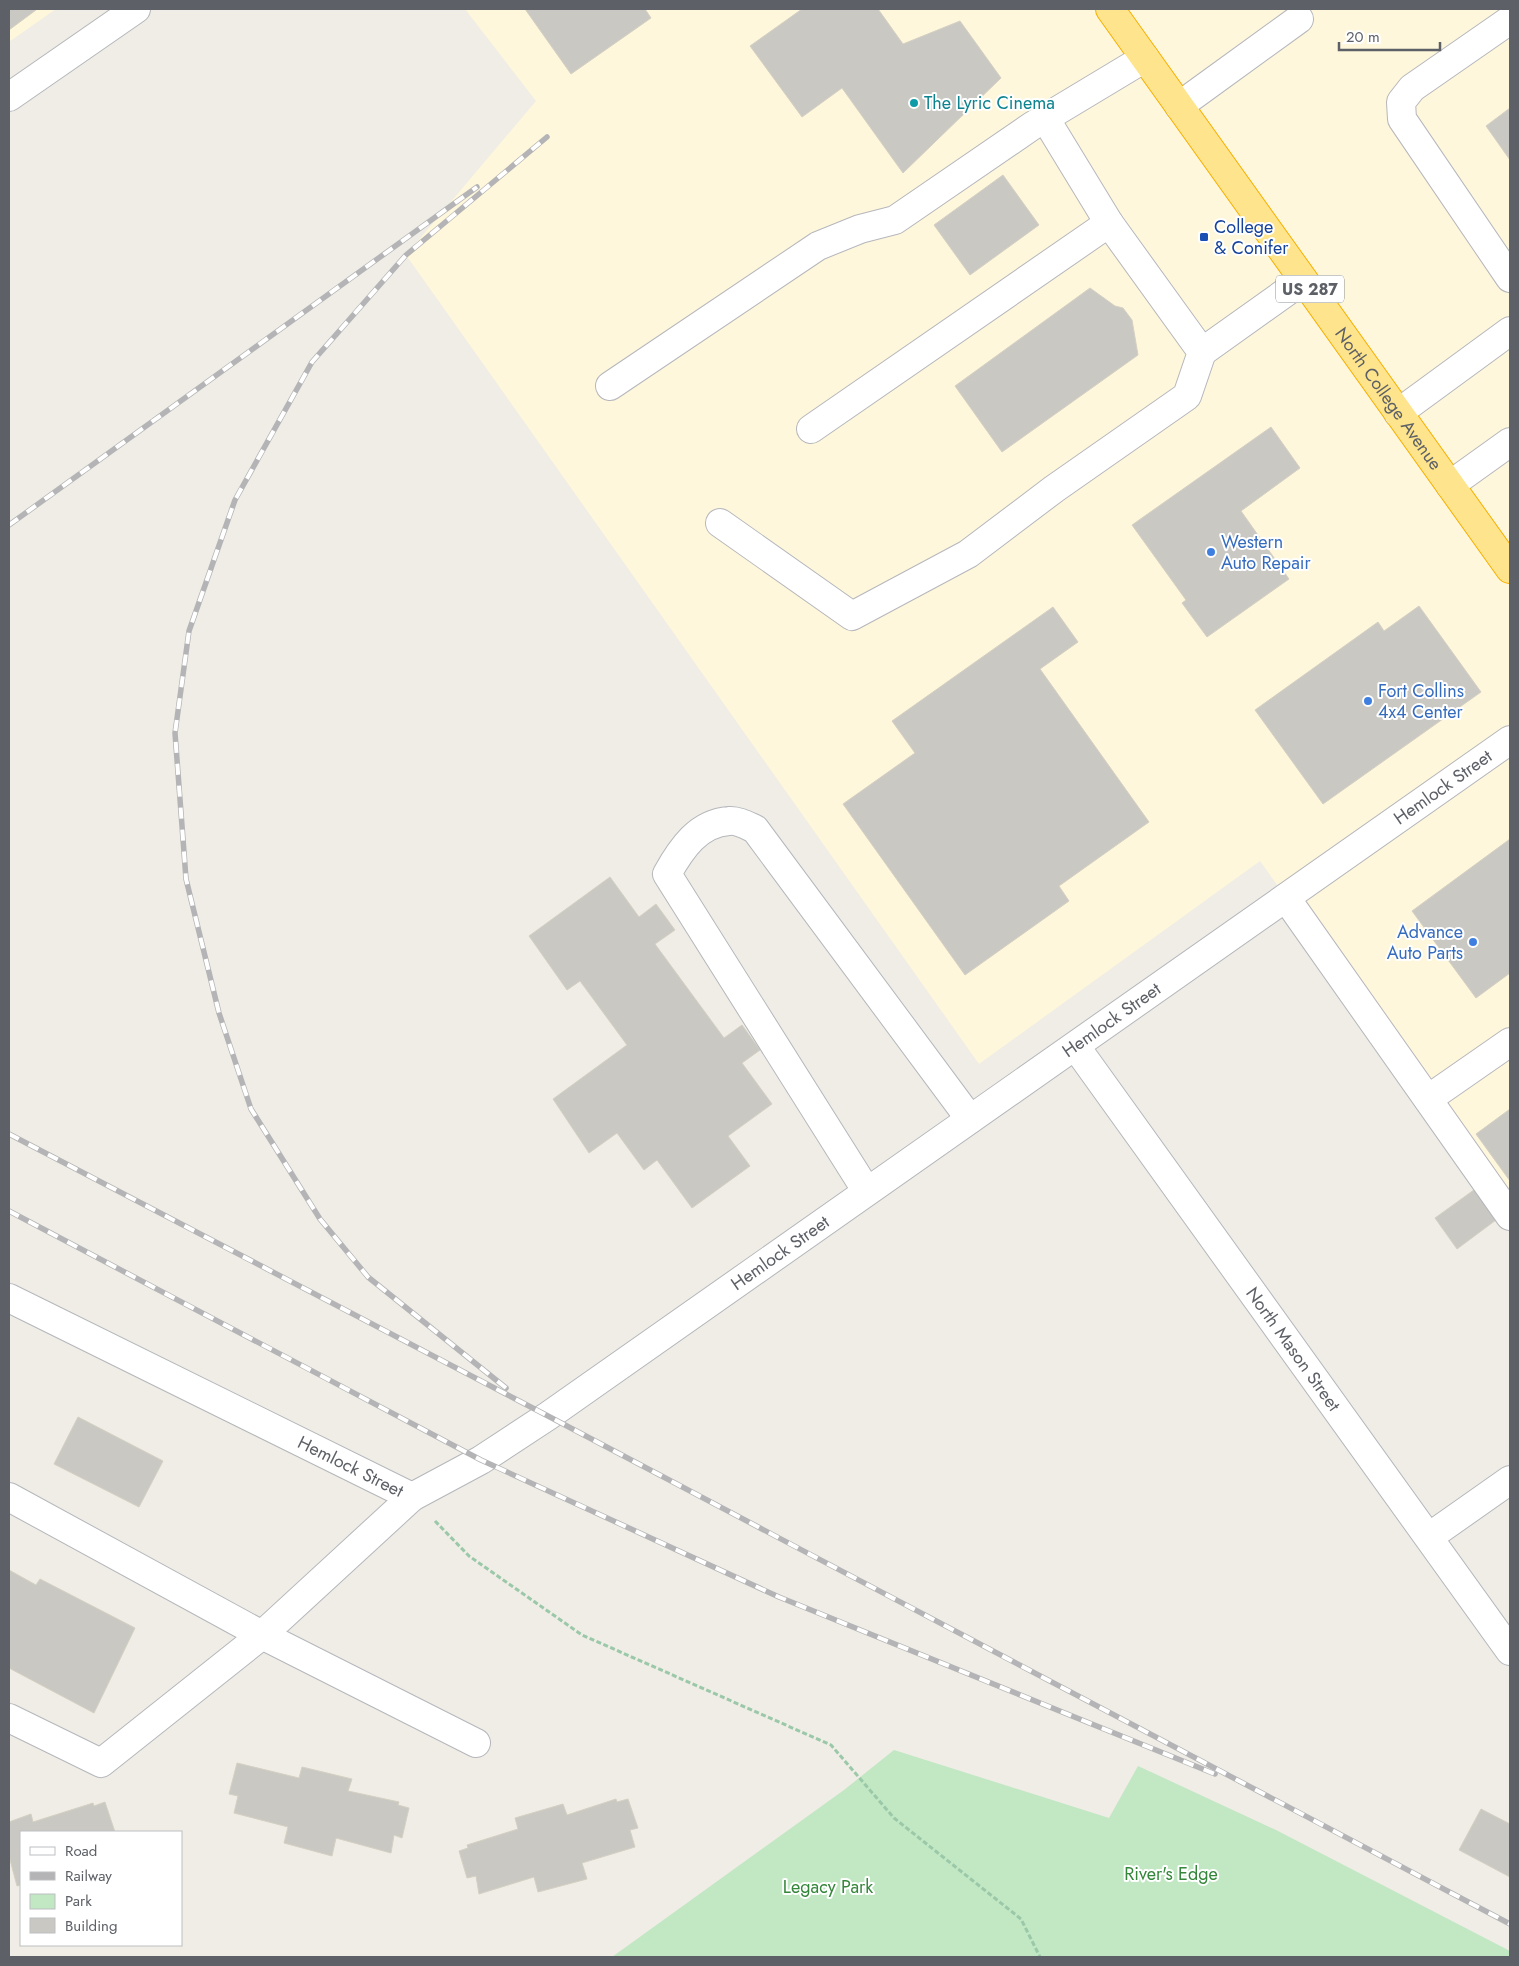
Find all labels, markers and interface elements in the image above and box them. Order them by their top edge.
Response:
scale bar [1339,20,1440,52]
text: 20 m [1346,26,1380,48]
place label: The Lyric Cinema [924,90,1055,116]
marker: The Lyric Cinema [908,97,920,109]
place label: College & Conifer [1214,214,1289,261]
marker: College & Conifer [1198,231,1210,243]
road number: US 287 [1276,276,1344,302]
street label: North College Avenue [1328,322,1448,475]
place label: Western Auto Repair [1221,529,1311,576]
marker: Western Auto Repair [1205,546,1217,558]
place label: Fort Collins 4x4 Center [1378,678,1464,725]
marker: Fort Collins 4x4 Center [1362,695,1374,707]
street label: Hemlock Street [1388,743,1498,831]
place label: Advance Auto Parts [1387,919,1463,966]
marker: Advance Auto Parts [1467,936,1479,948]
street label: Hemlock Street [1057,976,1167,1064]
street label: Hemlock Street [725,1209,835,1297]
street label: North Mason Street [1240,1282,1347,1417]
street label: Hemlock Street [293,1430,409,1504]
legend [20,1831,182,1946]
text: Road [65,1840,97,1862]
park label: River's Edge [1124,1861,1218,1887]
text: Railway [65,1865,112,1887]
park label: Legacy Park [783,1874,873,1900]
text: Park [65,1890,92,1912]
text: Building [65,1915,117,1937]

